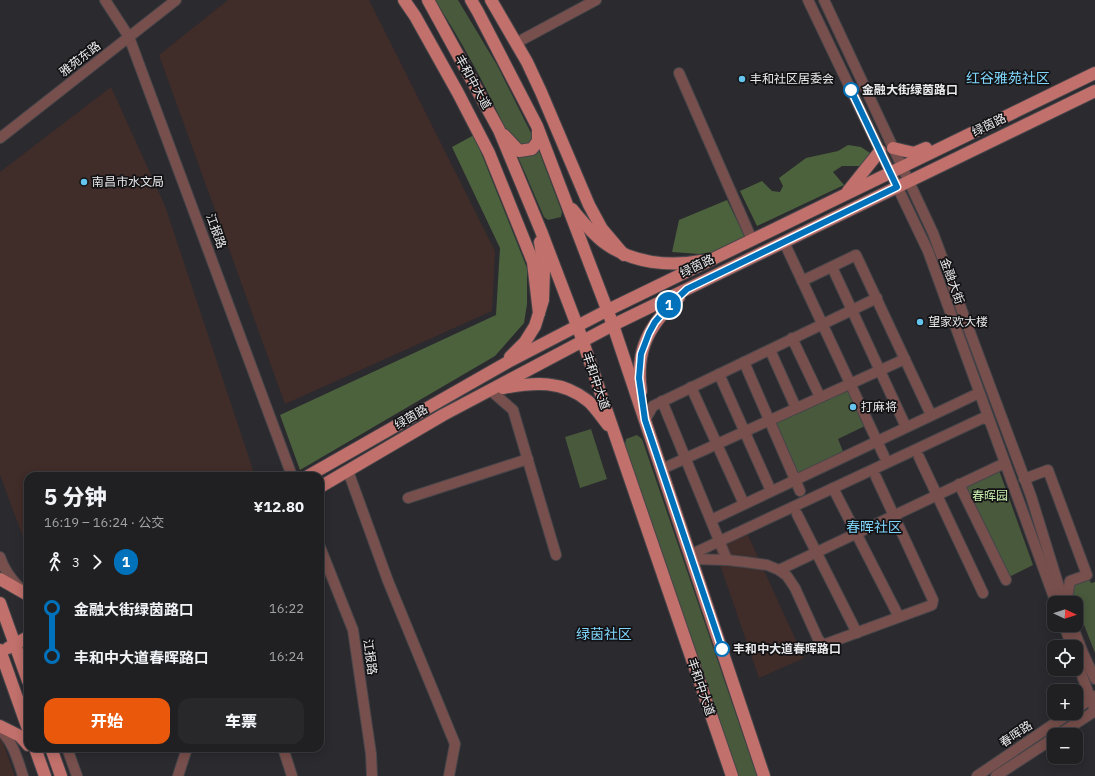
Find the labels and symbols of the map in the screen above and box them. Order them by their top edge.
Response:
street label: 雅苑东路 [56,38,103,79]
street label: 丰和中大道 [452,52,495,112]
district label: 红谷雅苑社区 [966,69,1050,87]
place label: 丰和社区居委会 [750,71,834,86]
marker: 丰和社区居委会 [737,74,747,84]
marker: 金融大街绿茵路口 [843,82,859,98]
place label: 金融大街绿茵路口 [862,82,958,97]
street label: 绿茵路 [969,110,1008,139]
place label: 南昌市水文局 [92,174,164,189]
marker: 南昌市水文局 [79,177,89,187]
street label: 江报路 [203,211,230,250]
street label: 绿茵路 [677,251,716,280]
street label: 金融大街 [937,256,968,306]
line badge: 1 [656,292,682,318]
place label: 望家欢大楼 [928,314,988,329]
marker: 望家欢大楼 [915,317,925,327]
street label: 丰和中大道 [580,350,613,412]
place label: 打麻将 [861,399,897,414]
street label: 绿茵路 [391,401,430,432]
marker: 打麻将 [848,402,858,412]
park label: 春晖园 [972,488,1008,503]
district label: 春晖社区 [846,518,902,536]
north arrow [1047,596,1083,632]
district label: 绿茵社区 [576,625,632,643]
street label: 江报路 [361,638,380,676]
marker: 丰和中大道春晖路口 [714,641,730,657]
place label: 丰和中大道春晖路口 [733,641,841,656]
street label: 丰和中大道 [685,656,718,718]
street label: 春晖路 [997,717,1035,750]

